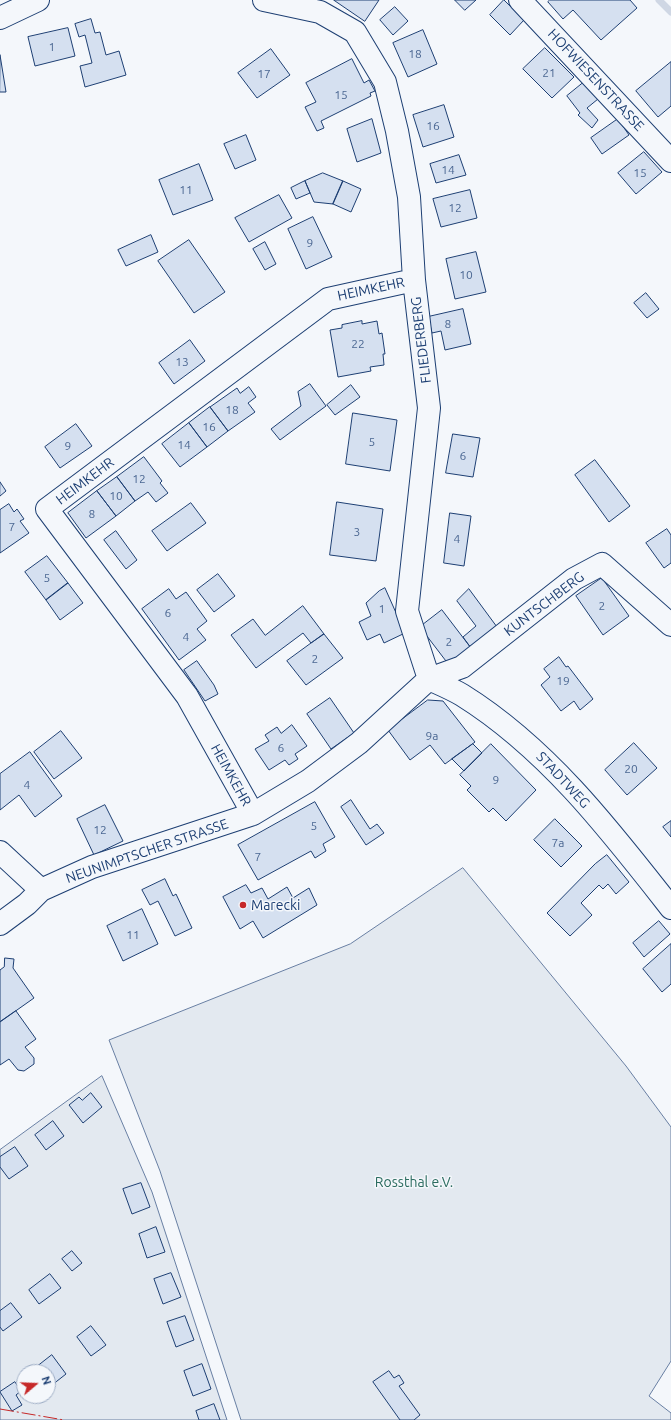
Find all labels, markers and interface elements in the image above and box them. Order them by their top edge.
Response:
street label: HOFWIESENSTRASSE [544,25,648,135]
house number: 1 [49,40,55,54]
house number: 18 [408,47,422,61]
house number: 21 [542,66,556,80]
house number: 17 [257,67,271,81]
house number: 15 [334,88,348,102]
house number: 16 [426,119,440,133]
house number: 14 [441,163,455,177]
house number: 15 [633,166,647,180]
house number: 11 [179,183,193,197]
house number: 12 [448,201,462,215]
house number: 9 [307,236,313,250]
house number: 10 [459,268,473,282]
street label: HEIMKEHR [336,274,406,304]
street label: FLIEDERBERG [407,296,435,384]
house number: 8 [445,317,451,331]
house number: 22 [351,337,365,351]
house number: 13 [175,355,189,369]
house number: 18 [225,403,239,417]
house number: 16 [202,420,216,434]
house number: 5 [369,435,375,449]
house number: 14 [177,438,191,452]
house number: 9 [65,439,71,453]
house number: 6 [460,449,466,463]
street label: HEIMKEHR [53,454,117,508]
house number: 12 [132,472,146,486]
house number: 10 [109,489,123,503]
house number: 8 [89,507,95,521]
house number: 7 [9,520,15,534]
house number: 3 [354,525,360,539]
house number: 4 [454,532,460,546]
street label: KUNTSCHBERG [501,568,587,640]
house number: 5 [44,571,50,585]
house number: 2 [599,599,605,613]
house number: 1 [379,602,385,616]
house number: 6 [165,606,171,620]
house number: 4 [183,630,189,644]
house number: 2 [446,635,452,649]
house number: 2 [312,652,318,666]
house number: 19 [556,674,570,688]
house number: 9a [426,729,438,743]
street label: HEIMKEHR [207,741,255,809]
house number: 6 [278,741,284,755]
street label: STADTWEG [533,748,593,812]
house number: 20 [624,762,638,776]
house number: 9 [493,773,499,787]
house number: 4 [24,778,30,792]
street label: NEUNIMPTSCHER STRASSE [64,815,230,887]
house number: 5 [311,819,317,833]
house number: 12 [93,823,107,837]
house number: 7a [552,836,564,850]
house number: 7 [255,850,261,864]
place label: Marecki [251,897,300,913]
marker: Marecki [238,900,248,910]
house number: 11 [126,928,140,942]
park label: Rossthal e.V. [375,1174,453,1190]
north arrow [16,1364,56,1404]
text: N [39,1375,53,1386]

